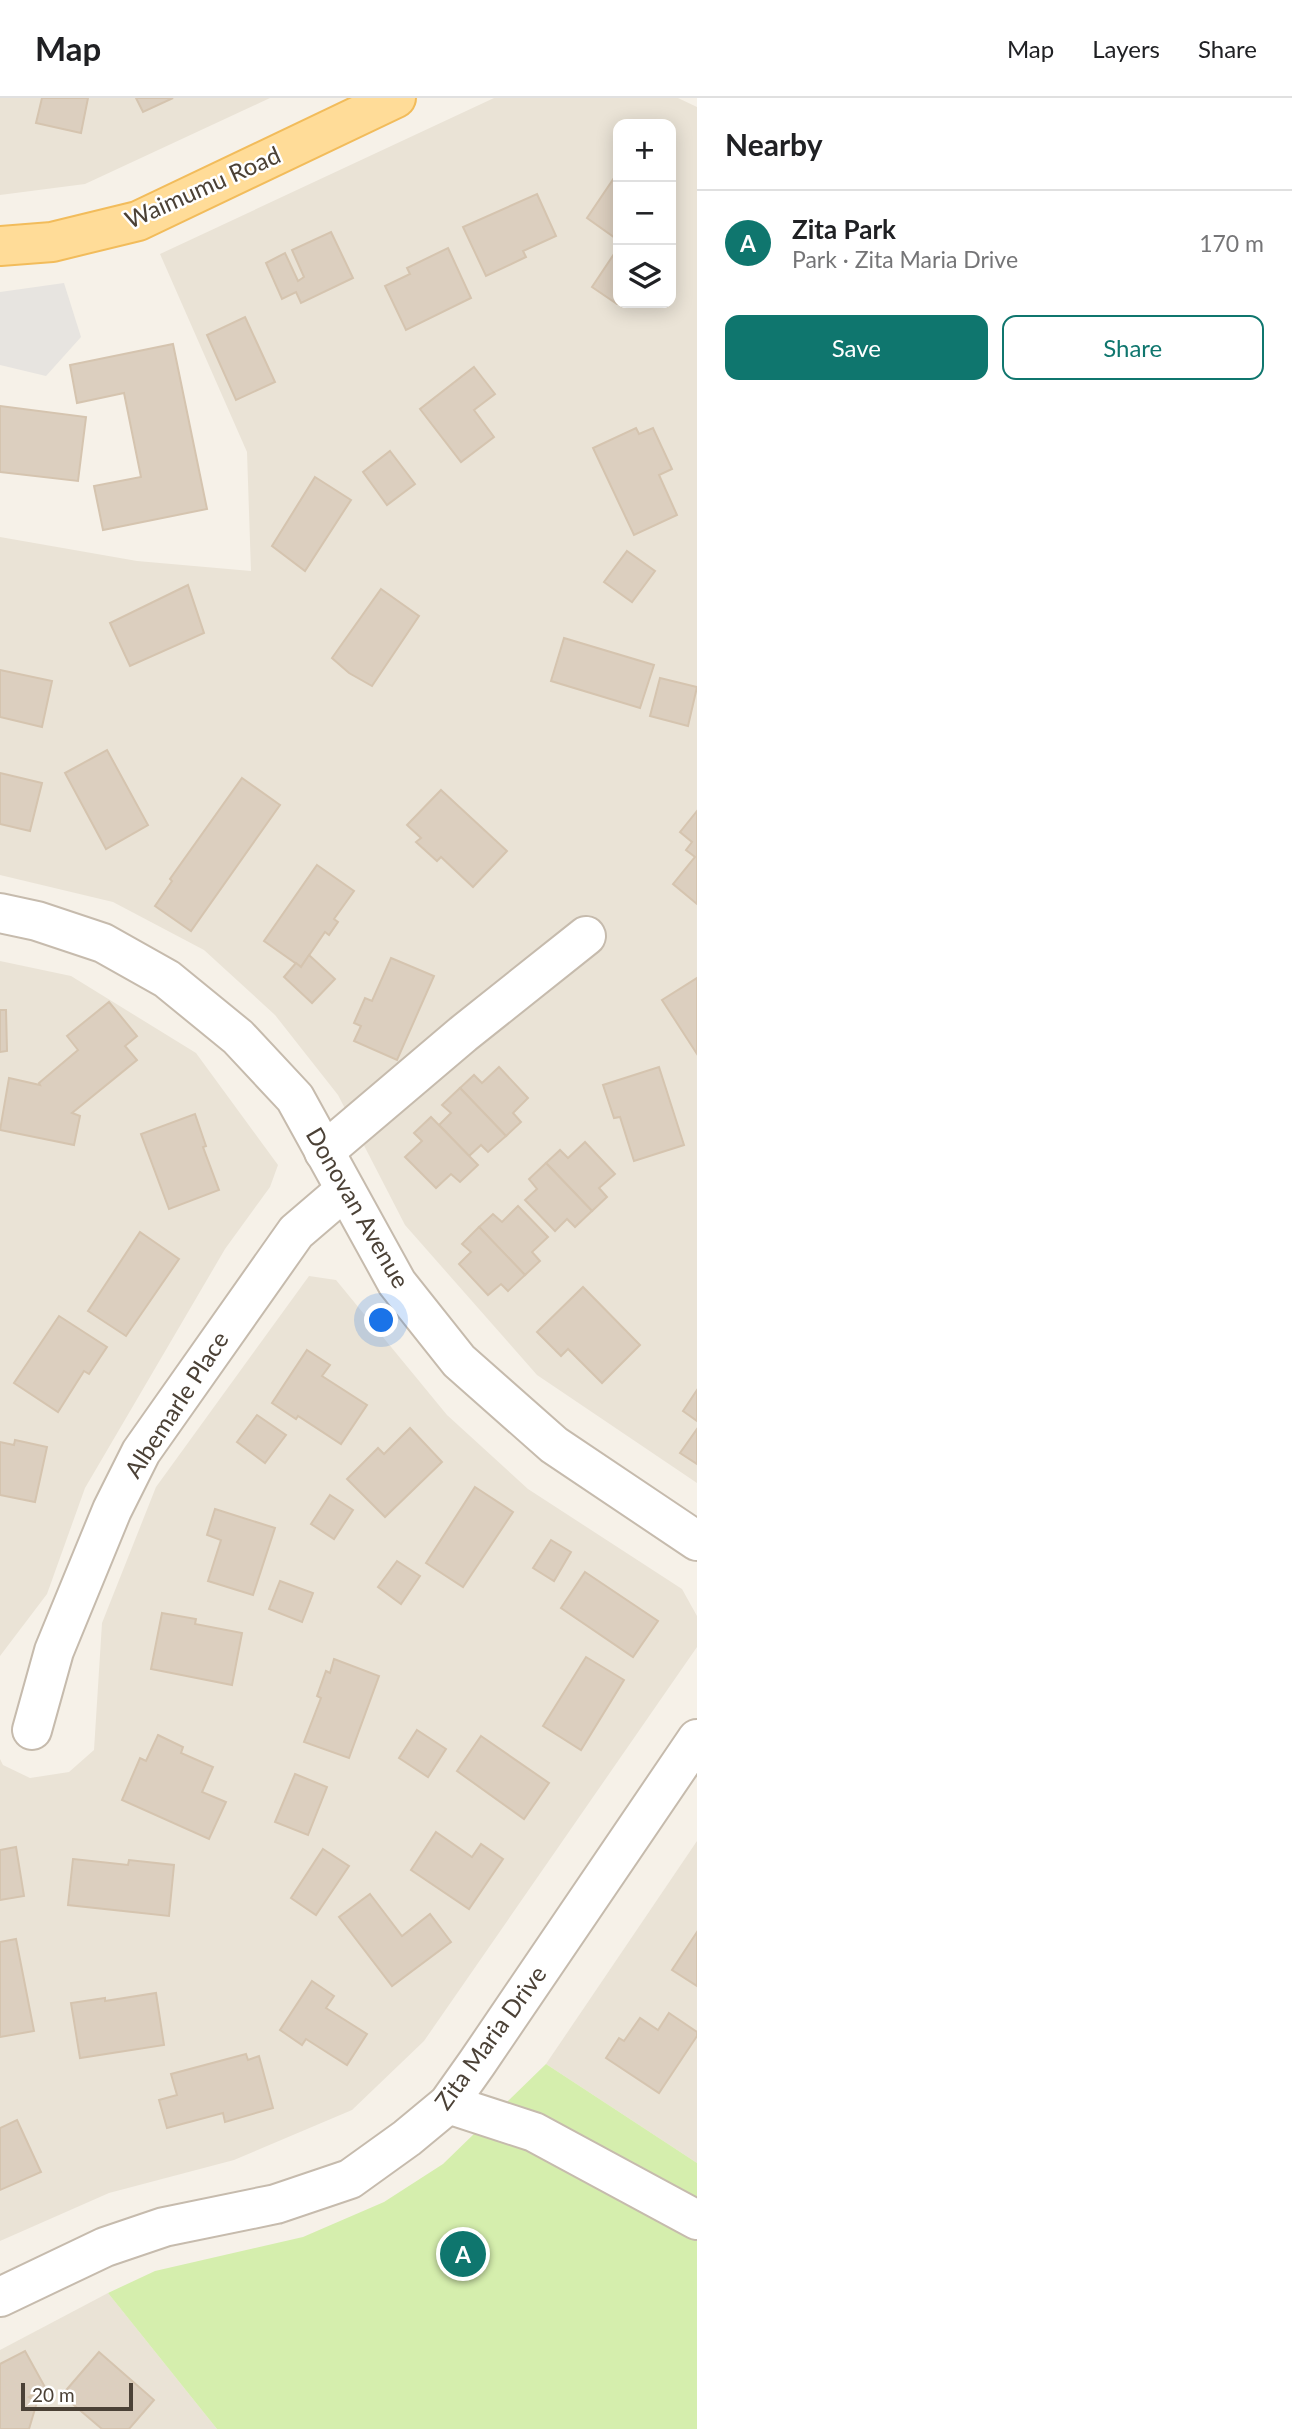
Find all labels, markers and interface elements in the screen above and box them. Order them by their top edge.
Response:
text: Map [35,28,101,68]
text: Map [1007,34,1054,63]
text: Layers [1092,34,1160,63]
text: Share [1198,34,1257,63]
map controls [613,119,676,308]
button: + [613,119,676,182]
text: Nearby [725,126,823,162]
street label: Waimumu Road [120,139,284,234]
button: − [613,182,676,245]
text: Zita Park [792,213,896,245]
text: A [740,229,756,257]
text: 170 m [1199,229,1264,257]
button: layers [613,245,676,308]
text: Park · Zita Maria Drive [792,245,1018,273]
button: Save [725,315,988,380]
button: Share [1002,315,1264,380]
street label: Donovan Avenue [301,1122,416,1293]
your location [364,1303,398,1337]
street label: Albemarle Place [118,1326,234,1483]
street label: Zita Maria Drive [428,1960,552,2115]
pin: A [440,2228,486,2280]
scale bar [21,2380,133,2412]
text: 20 m [32,2383,75,2406]

